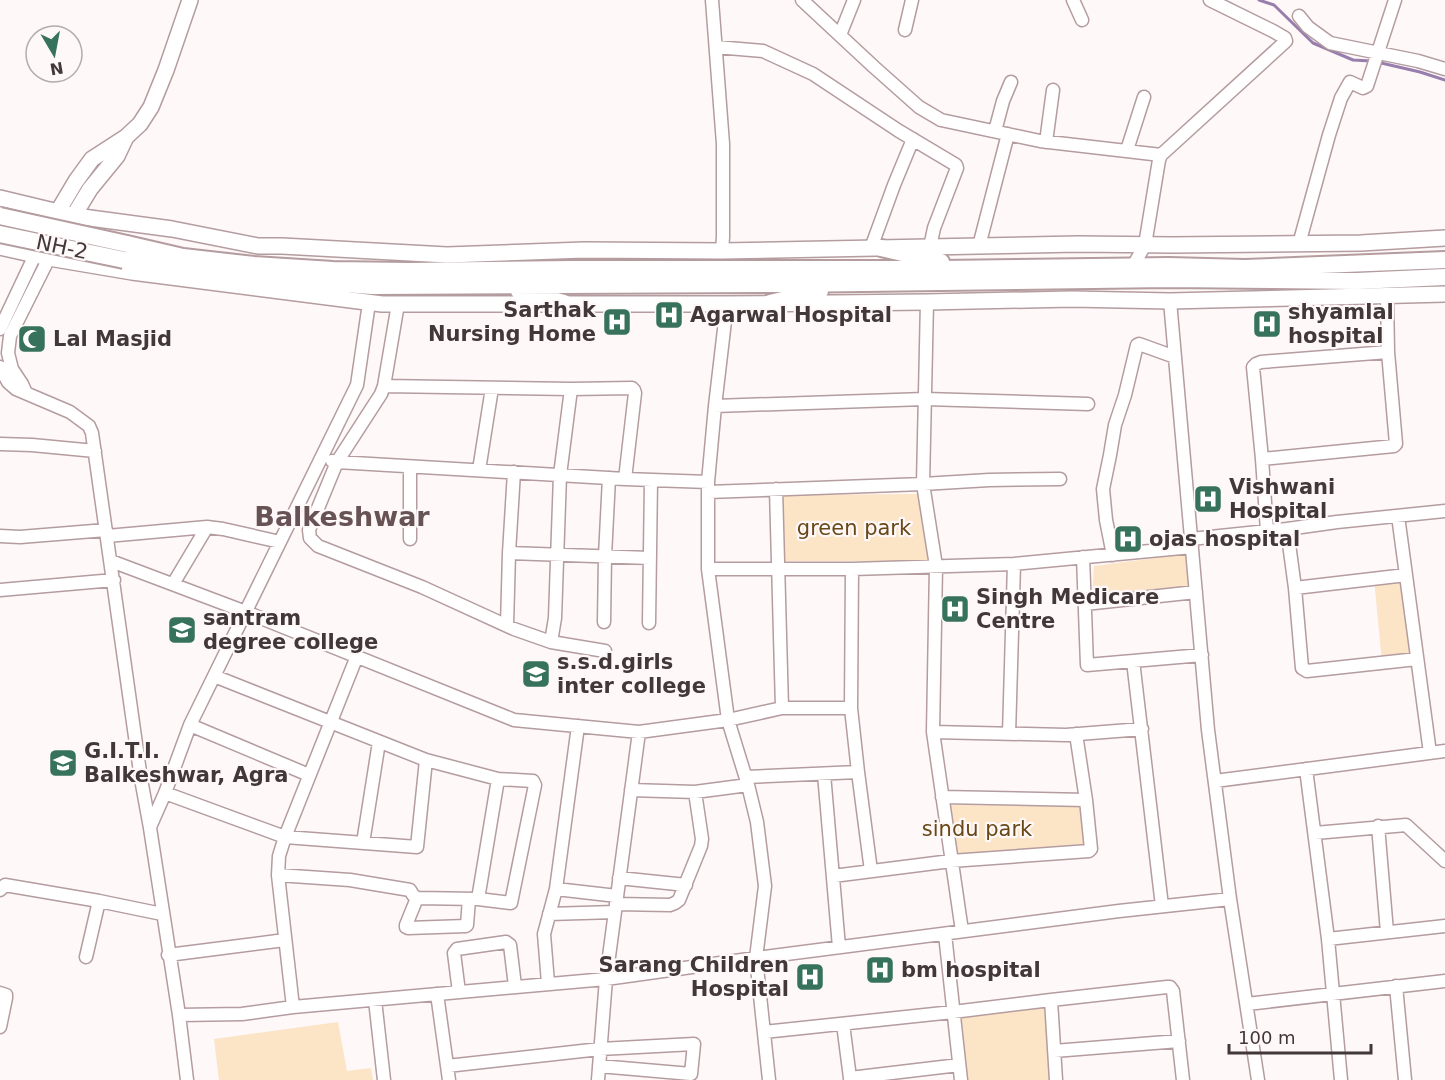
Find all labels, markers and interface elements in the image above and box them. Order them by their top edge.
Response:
north arrow [24,24,84,84]
text: N [48,58,65,79]
street label: NH-2 [34,230,90,264]
place label: Sarthak Nursing Home [428,298,597,346]
hospital icon: Agarwal Hospital [653,299,685,331]
place label: shyamlal hospital [1288,300,1394,348]
place label: Agarwal Hospital [690,303,892,327]
hospital icon: Sarthak Nursing Home [601,306,633,338]
hospital icon: shyamlal hospital [1251,308,1283,340]
mosque icon: Lal Masjid [16,323,48,355]
place label: Lal Masjid [53,327,172,351]
place label: Vishwani Hospital [1229,475,1335,523]
hospital icon: Vishwani Hospital [1192,483,1224,515]
district label: Balkeshwar [254,501,430,532]
park label: green park [797,516,912,540]
hospital icon: ojas hospital [1112,523,1144,555]
place label: ojas hospital [1149,527,1300,551]
place label: Singh Medicare Centre [976,585,1159,633]
hospital icon: Singh Medicare Centre [939,593,971,625]
place label: santram degree college [203,606,378,654]
school or university icon: santram degree college [166,614,198,646]
place label: s.s.d.girls inter college [557,650,706,698]
school or university icon: s.s.d.girls inter college [520,658,552,690]
place label: G.I.T.I. Balkeshwar, Agra [84,739,288,787]
school or university icon: G.I.T.I. Balkeshwar, Agra [47,747,79,779]
park label: sindu park [922,817,1033,841]
place label: Sarang Children Hospital [599,953,789,1001]
hospital icon: bm hospital [864,954,896,986]
place label: bm hospital [901,958,1041,982]
hospital icon: Sarang Children Hospital [794,961,826,993]
scale bar [1229,1017,1372,1055]
text: 100 m [1238,1027,1296,1048]

